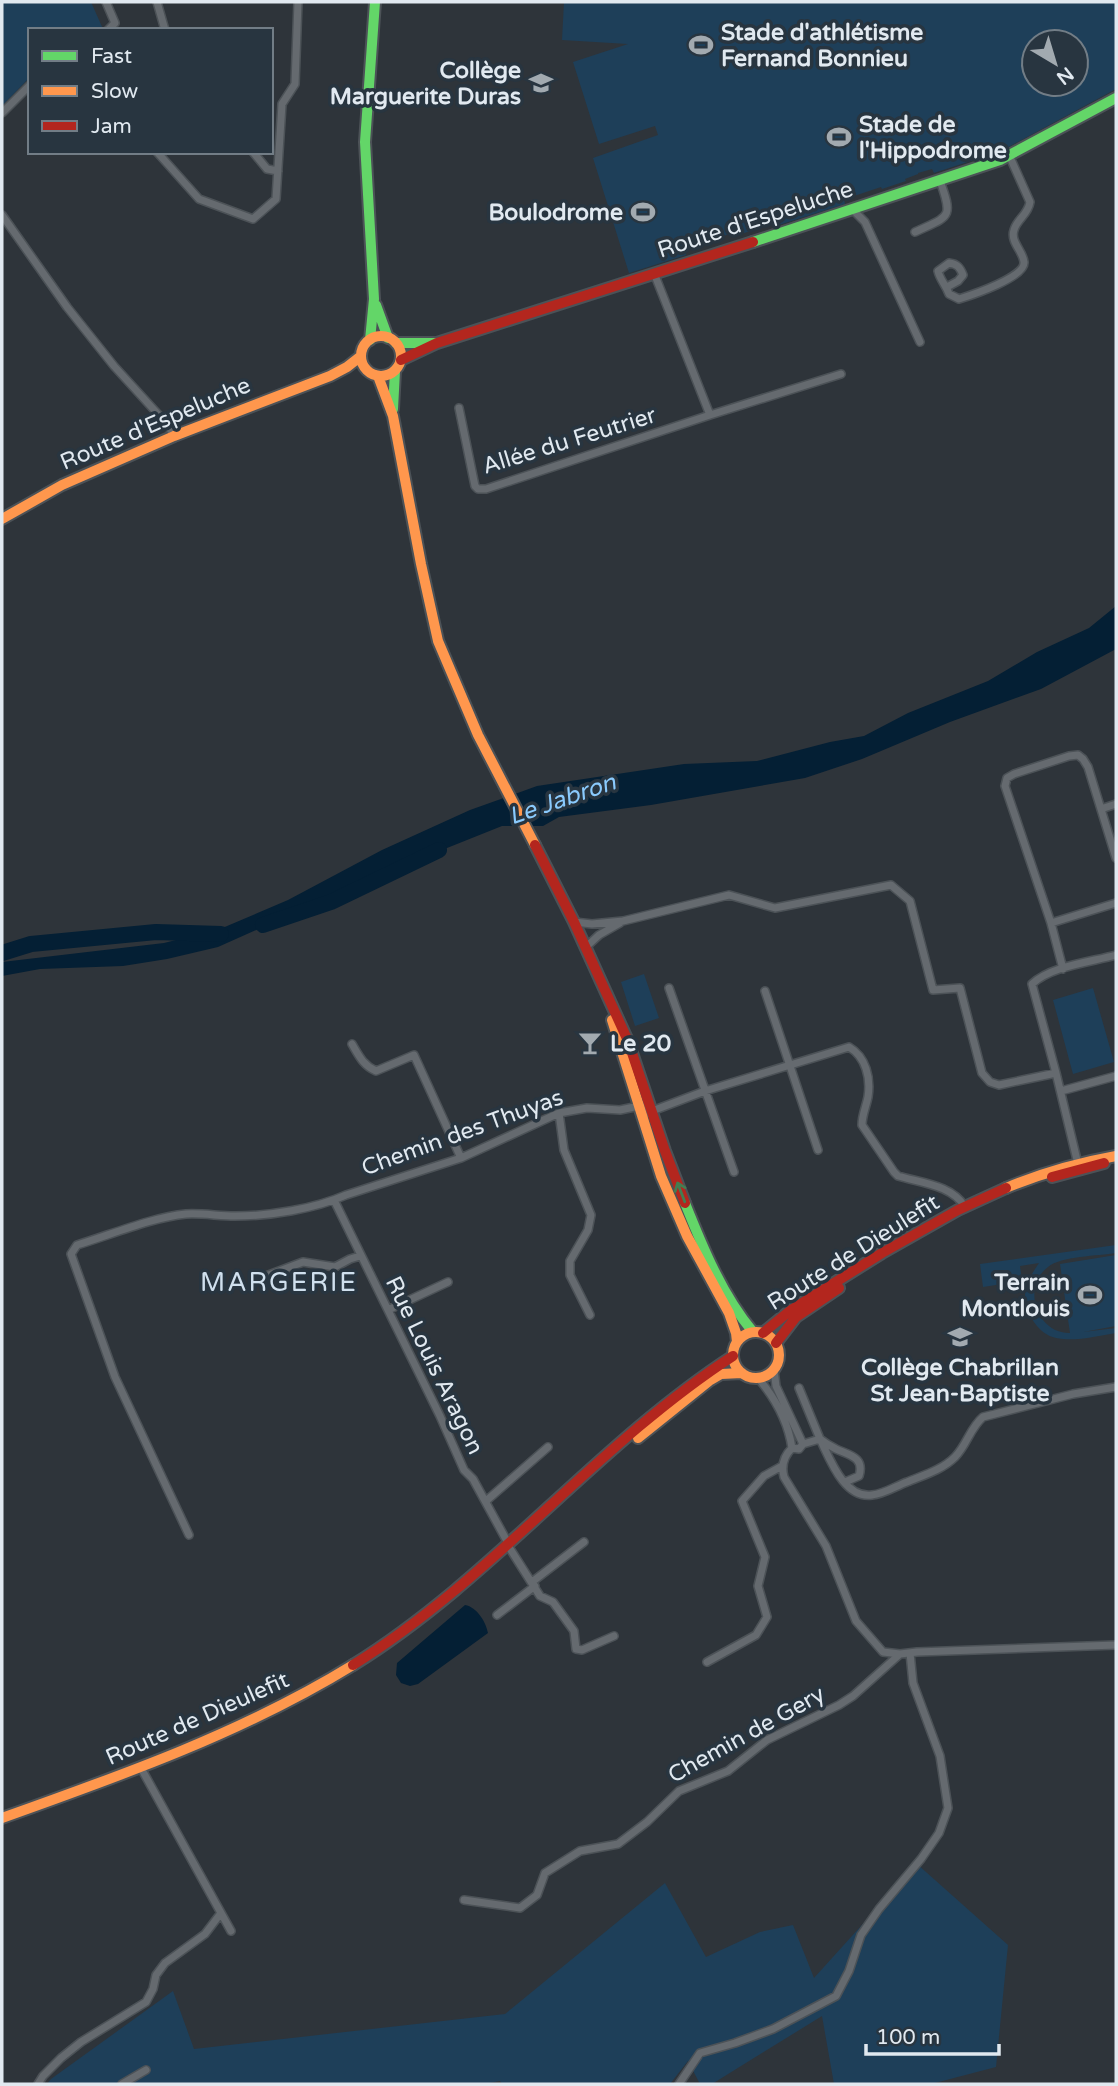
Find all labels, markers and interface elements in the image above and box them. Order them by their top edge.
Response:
place label: Stade d'athlétisme Fernand Bonnieu [721,19,923,73]
legend [28,28,273,154]
north arrow [1020,28,1090,98]
sports icon: Stade d'athlétisme Fernand Bonnieu [687,31,715,59]
text: Fast [91,44,132,69]
place label: Collège Marguerite Duras [330,57,521,111]
text: N [1052,62,1078,89]
school or university icon: Collège Marguerite Duras [527,69,555,97]
text: Slow [91,79,139,104]
place label: Stade de l'Hippodrome [859,111,1007,165]
text: Jam [91,114,132,139]
sports icon: Stade de l'Hippodrome [825,123,853,151]
street label: Route d'Espeluche [654,175,857,265]
sports icon: Boulodrome [629,198,657,226]
place label: Boulodrome [488,199,623,227]
street label: Route d'Espeluche [56,371,255,477]
street label: Allée du Feutrier [479,401,660,481]
water label: Le Jabron [505,767,621,831]
bar icon: Le 20 [576,1029,604,1057]
place label: Le 20 [610,1030,671,1058]
street label: Chemin des Thuyas [358,1083,567,1182]
one-way arrow [673,1181,686,1203]
street label: Route de Dieulefit [762,1189,945,1317]
district label: MARGERIE [200,1267,358,1298]
place label: Terrain Montlouis [961,1269,1070,1323]
street label: Rue Louis Aragon [379,1272,489,1459]
sports icon: Terrain Montlouis [1076,1281,1104,1309]
school or university icon: Collège Chabrillan St Jean-Baptiste [946,1323,974,1351]
place label: Collège Chabrillan St Jean-Baptiste [861,1354,1059,1408]
street label: Route de Dieulefit [102,1666,293,1772]
street label: Chemin de Gery [663,1680,830,1790]
scale bar [866,2012,999,2056]
text: 100 m [876,2025,940,2050]

